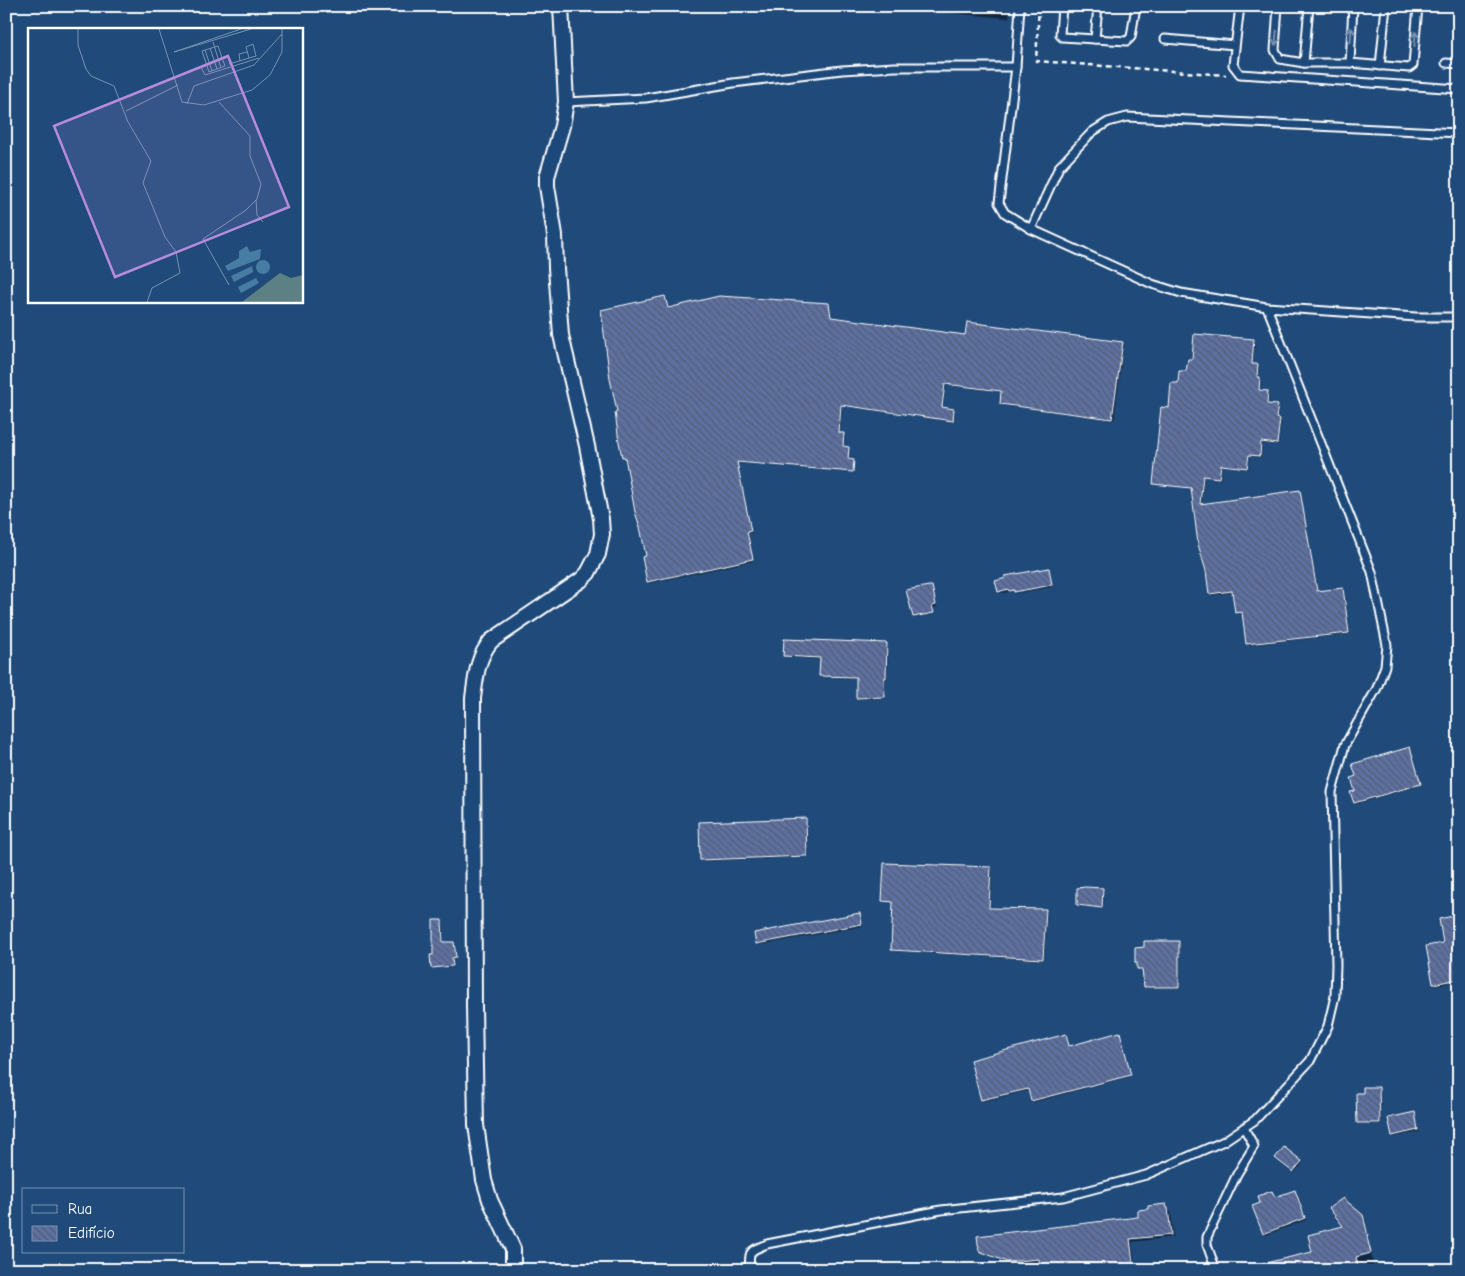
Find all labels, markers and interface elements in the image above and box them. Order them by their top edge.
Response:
one-way arrow [1347,27,1356,43]
inset map [28,28,302,302]
one-way arrow [1271,29,1280,45]
one-way arrow [1411,31,1420,47]
legend [22,1188,185,1254]
text: Rua [68,1200,92,1218]
text: Edifício [68,1224,115,1242]

